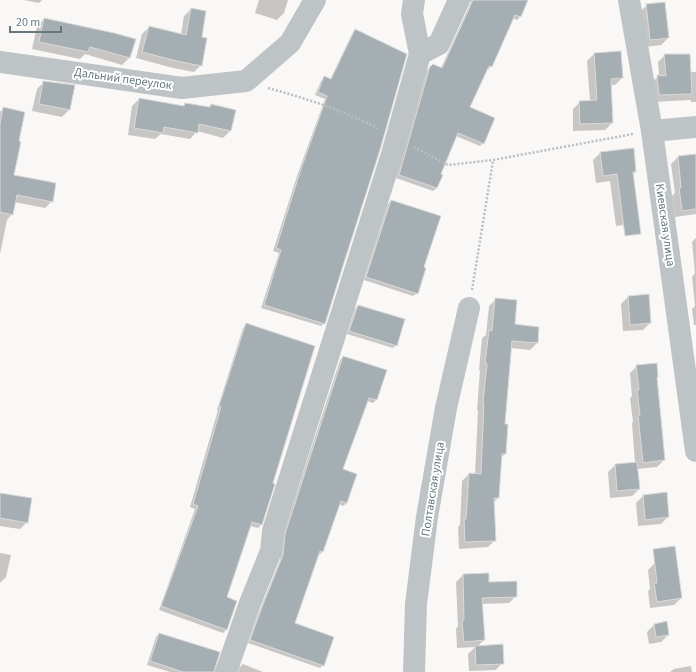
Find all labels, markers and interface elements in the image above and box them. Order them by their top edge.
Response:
scale bar [10,8,61,34]
text: 20 m [16,14,40,31]
street label: Дальний переулок [73,64,173,94]
street label: Киевская улица [651,183,679,267]
street label: Полтавская улица [417,441,449,537]

